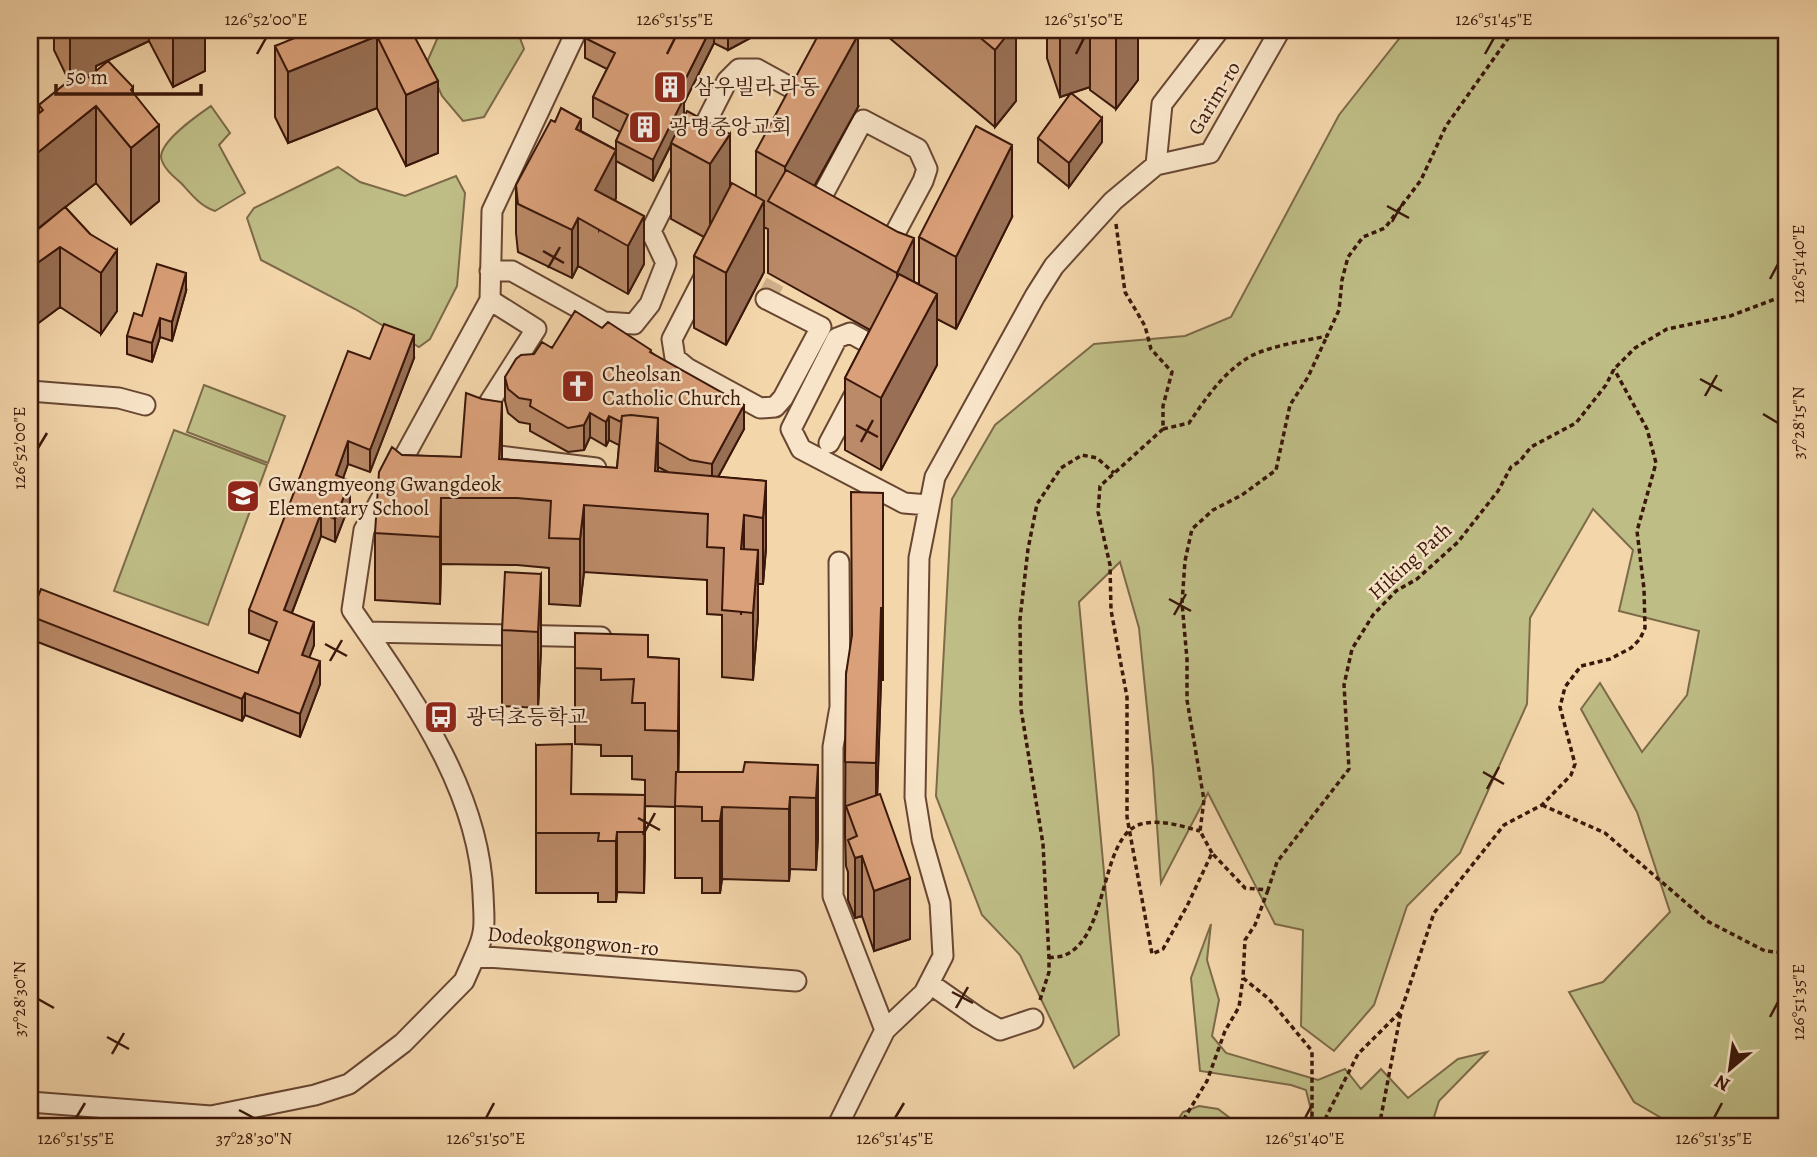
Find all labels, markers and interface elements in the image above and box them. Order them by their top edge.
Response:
text: 126°52'00"E [224,7,308,31]
text: 126°51'55"E [636,7,714,31]
text: 126°51'50"E [1045,7,1123,31]
text: 126°51'45"E [1455,7,1533,31]
scale bar [56,52,201,96]
street label: Garim-ro [1181,56,1247,140]
text: 50 m [66,63,108,91]
building icon: 삼우빌라 라동 [651,68,689,106]
place label: 삼우빌라 라동 [694,73,820,101]
building icon: 광명중앙교회 [626,108,664,146]
place label: 광명중앙교회 [670,113,792,141]
text: 126°51'40"E [1786,224,1810,304]
place label: Cheolsan Catholic Church [602,360,741,412]
church icon: Cheolsan Catholic Church [559,367,597,405]
text: 37°28'15"N [1786,386,1810,460]
text: 126°52'00"E [7,406,31,490]
place label: Gwangmyeong Gwangdeok Elementary School [268,470,502,522]
school or university icon: Gwangmyeong Gwangdeok Elementary School [224,477,262,515]
street label: Hiking Path [1362,516,1458,606]
bus stop icon: 광덕초등학교 [422,698,460,736]
place label: 광덕초등학교 [466,703,588,731]
street label: Dodeokgongwon-ro [486,920,660,962]
text: 37°28'30"N [7,961,31,1037]
text: 126°51'35"E [1786,964,1810,1040]
north arrow [1694,1034,1764,1104]
text: N [1710,1068,1735,1098]
text: 126°51'55"E [37,1126,115,1150]
text: 37°28'30"N [216,1126,292,1150]
text: 126°51'50"E [447,1126,525,1150]
text: 126°51'45"E [856,1126,934,1150]
text: 126°51'40"E [1265,1126,1345,1150]
text: 126°51'35"E [1676,1126,1752,1150]

